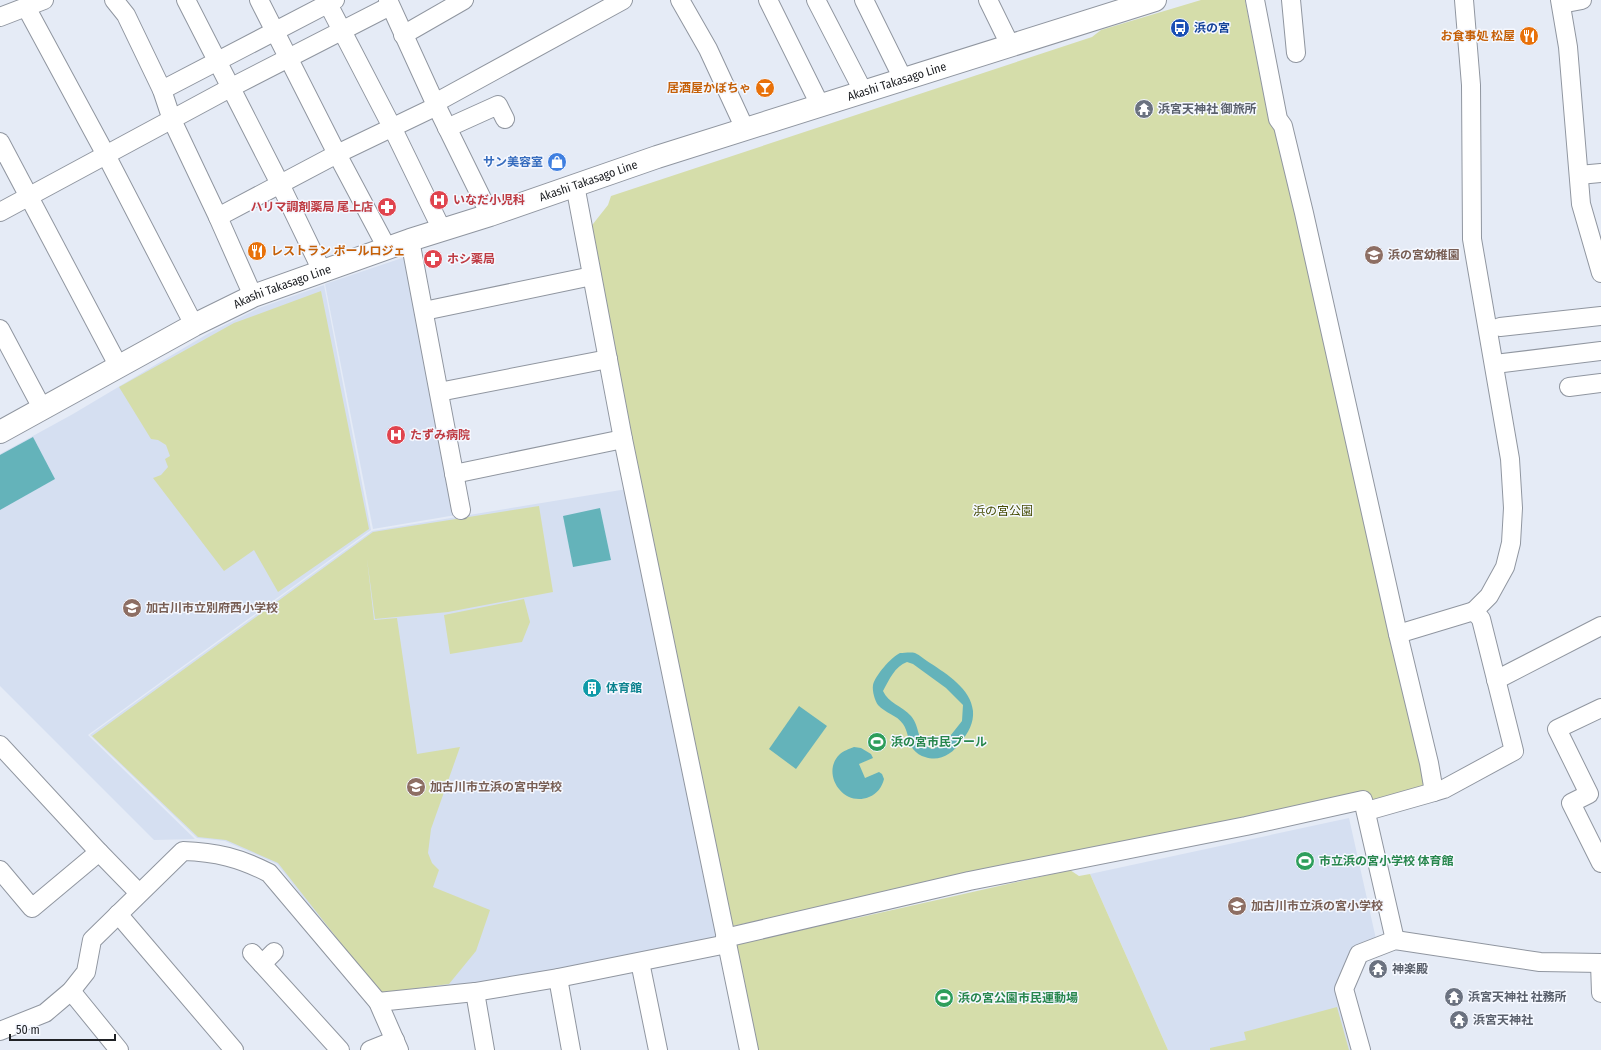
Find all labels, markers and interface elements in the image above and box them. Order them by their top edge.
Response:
bus stop icon: 浜の宮 [1169,17,1191,39]
place label: 浜の宮 [1194,21,1230,35]
restaurant icon: お食事処 松屋 [1518,25,1540,47]
place label: お食事処 松屋 [1441,29,1515,43]
street label: Akashi Takasago Line [846,59,948,104]
bar icon: 居酒屋かぼちゃ [754,77,776,99]
place label: 居酒屋かぼちゃ [667,81,751,95]
temple icon: 浜宮天神社 御旅所 [1133,98,1155,120]
place label: 浜宮天神社 御旅所 [1158,102,1257,116]
shop icon: サン美容室 [546,151,568,173]
place label: サン美容室 [483,155,543,169]
street label: Akashi Takasago Line [538,157,639,204]
hospital icon: いなだ小児科 [428,189,450,211]
place label: いなだ小児科 [453,193,525,207]
pharmacy icon: ハリマ調剤薬局 尾上店 [376,196,398,218]
place label: ハリマ調剤薬局 尾上店 [251,200,373,214]
restaurant icon: レストラン ポールロジェ [246,240,268,262]
place label: レストラン ポールロジェ [271,244,406,258]
school or university icon: 浜の宮幼稚園 [1363,244,1385,266]
pharmacy icon: ホシ薬局 [422,248,444,270]
place label: 浜の宮幼稚園 [1388,248,1460,262]
place label: ホシ薬局 [447,252,495,266]
street label: Akashi Takasago Line [231,262,333,311]
hospital icon: たずみ病院 [385,424,407,446]
place label: たずみ病院 [410,428,470,442]
park label: 浜の宮公園 [973,504,1033,518]
school or university icon: 加古川市立別府西小学校 [121,597,143,619]
place label: 加古川市立別府西小学校 [146,601,278,615]
building icon: 体育館 [581,677,603,699]
place label: 体育館 [606,681,642,695]
sports icon: 浜の宮市民プール [866,731,888,753]
place label: 浜の宮市民プール [891,735,987,749]
school or university icon: 加古川市立浜の宮中学校 [405,776,427,798]
place label: 加古川市立浜の宮中学校 [430,780,562,794]
sports icon: 市立浜の宮小学校 体育館 [1294,850,1316,872]
place label: 市立浜の宮小学校 体育館 [1319,854,1454,868]
school or university icon: 加古川市立浜の宮小学校 [1226,895,1248,917]
place label: 加古川市立浜の宮小学校 [1251,899,1383,913]
temple icon: 神楽殿 [1367,958,1389,980]
place label: 神楽殿 [1392,962,1428,976]
temple icon: 浜宮天神社 社務所 [1443,986,1465,1008]
sports icon: 浜の宮公園市民運動場 [933,987,955,1009]
place label: 浜宮天神社 社務所 [1468,990,1567,1004]
place label: 浜の宮公園市民運動場 [958,991,1078,1005]
temple icon: 浜宮天神社 [1448,1009,1470,1031]
place label: 浜宮天神社 [1473,1013,1533,1027]
scale bar [10,1016,115,1042]
text: 50 m [16,1023,40,1037]

